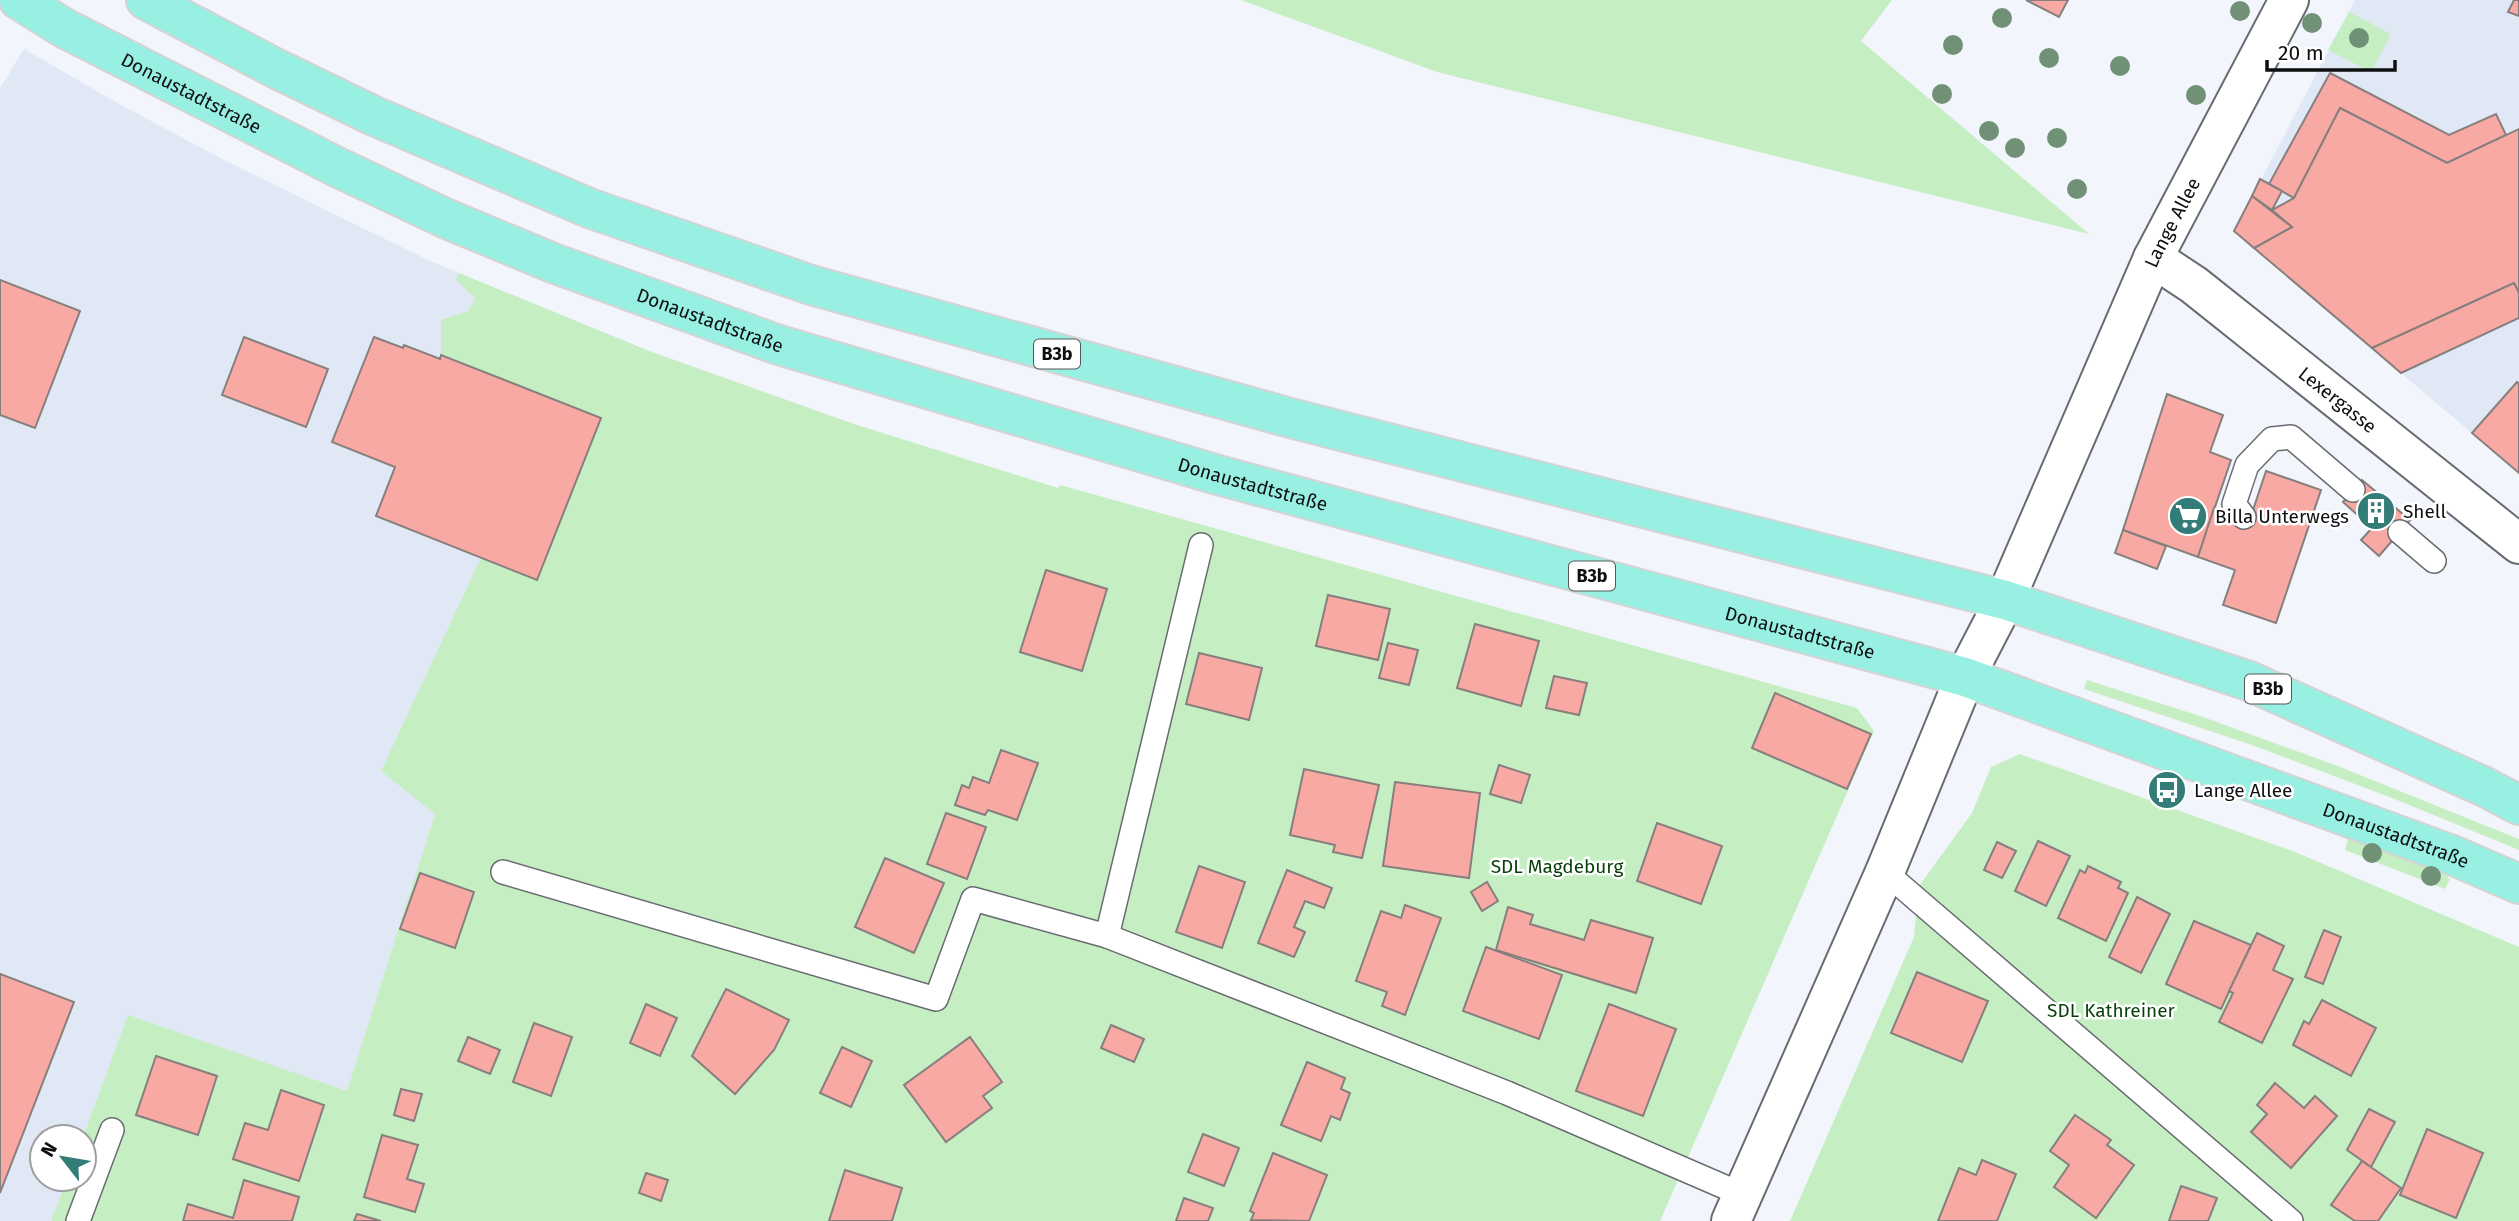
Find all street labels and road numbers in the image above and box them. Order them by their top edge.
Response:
street label: Donaustadtstraße [117,48,265,139]
street label: Lange Allee [2139,174,2205,271]
street label: Donaustadtstraße [633,283,787,358]
road number: B3b [1034,340,1080,368]
street label: Lexergasse [2294,362,2381,438]
street label: Donaustadtstraße [1175,453,1330,516]
road number: B3b [1569,562,1615,590]
street label: Donaustadtstraße [1722,602,1877,664]
road number: B3b [2245,674,2291,704]
street label: Donaustadtstraße [2320,798,2473,873]

